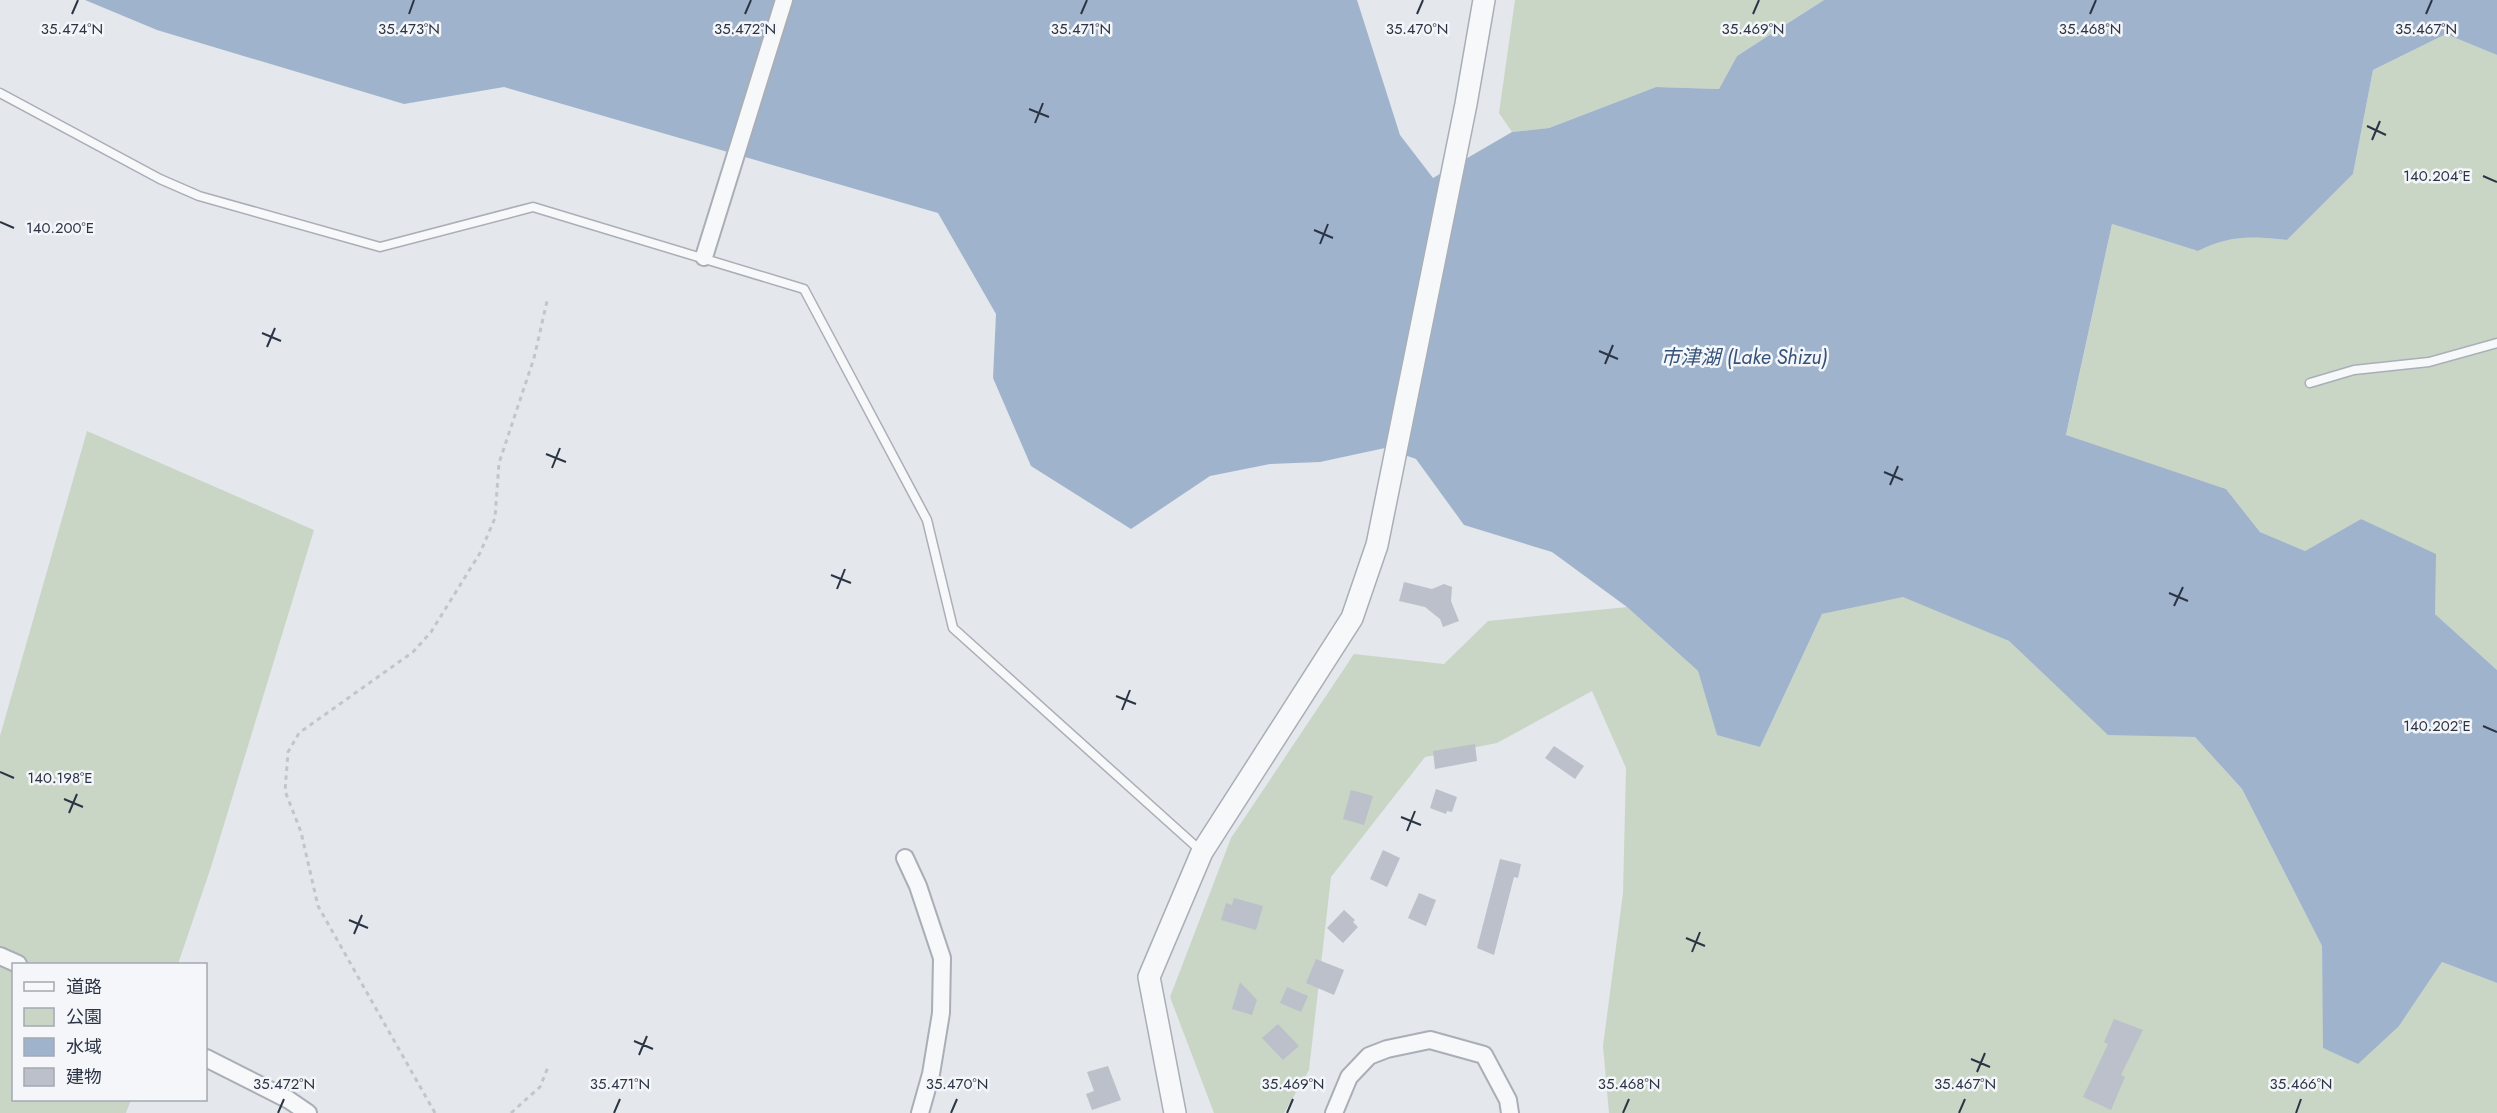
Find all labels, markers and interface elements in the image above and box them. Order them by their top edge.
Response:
text: 35.474°N [41,18,103,40]
text: 35.473°N [378,18,440,40]
text: 35.472°N [714,18,776,40]
text: 35.471°N [1051,18,1111,40]
text: 35.470°N [1386,18,1448,40]
text: 35.469°N [1722,18,1784,40]
text: 35.468°N [2059,18,2121,40]
text: 35.467°N [2395,18,2457,40]
text: 140.204°E [2403,165,2471,187]
text: 140.200°E [26,217,94,239]
water label: 市津湖 (Lake Shizu) [1661,343,1827,372]
text: 140.202°E [2403,715,2471,737]
text: 140.198°E [28,767,93,789]
legend [12,963,207,1101]
text: 道路 [66,974,102,1000]
text: 公園 [66,1004,102,1030]
text: 水域 [66,1034,102,1060]
text: 建物 [66,1064,102,1090]
text: 35.472°N [253,1073,315,1095]
text: 35.471°N [590,1073,650,1095]
text: 35.470°N [926,1073,988,1095]
text: 35.469°N [1262,1073,1324,1095]
text: 35.468°N [1598,1073,1660,1095]
text: 35.467°N [1934,1073,1996,1095]
text: 35.466°N [2270,1073,2332,1095]

